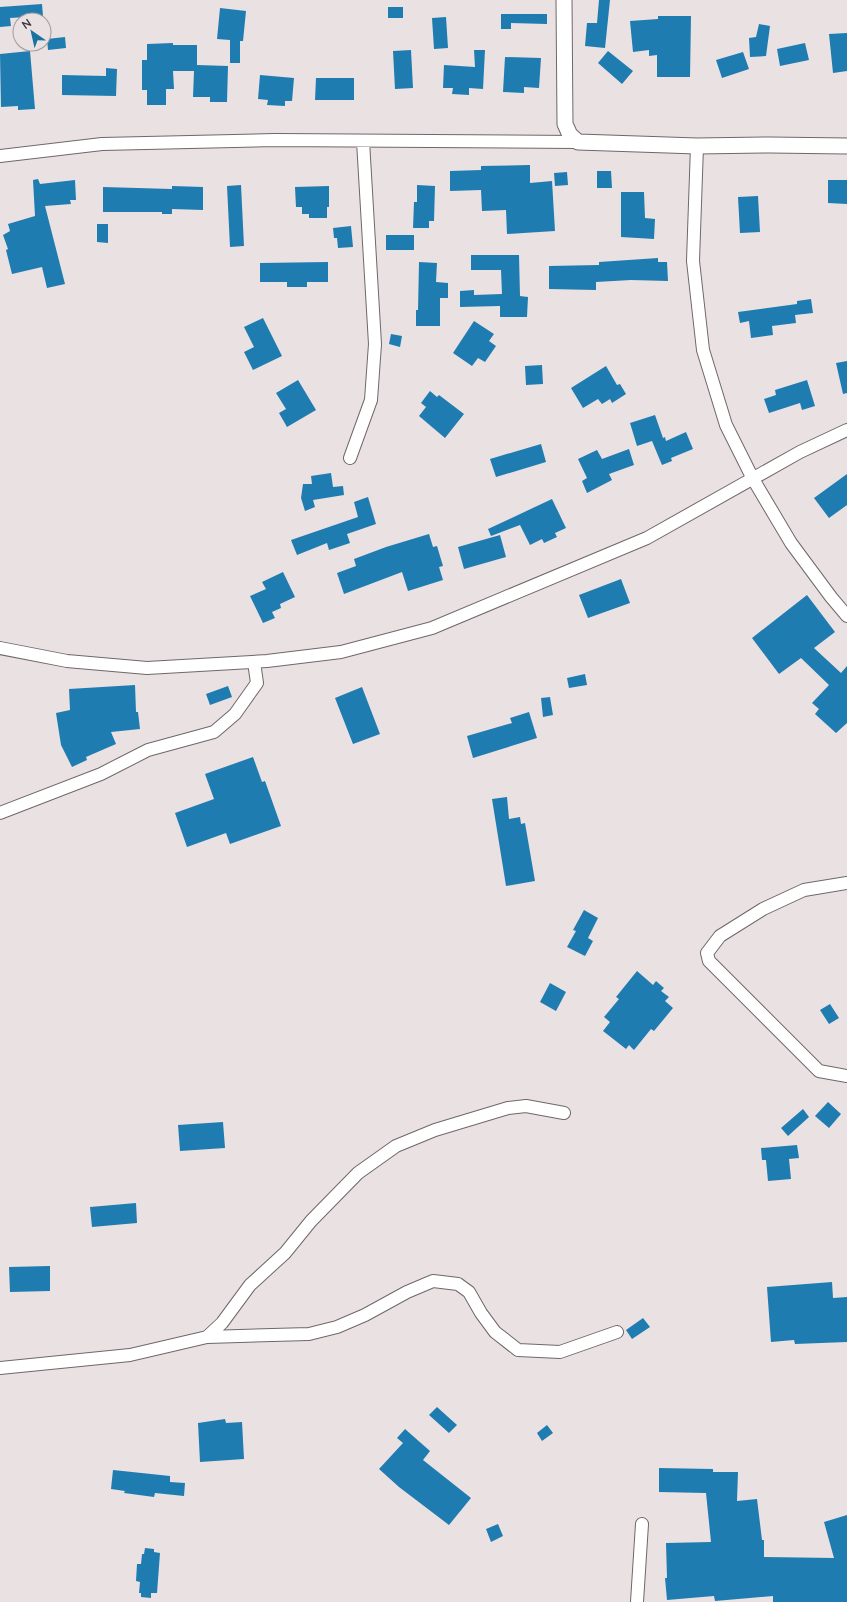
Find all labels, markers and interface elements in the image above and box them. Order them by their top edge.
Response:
north arrow [12,12,52,52]
text: N [19,16,33,31]

